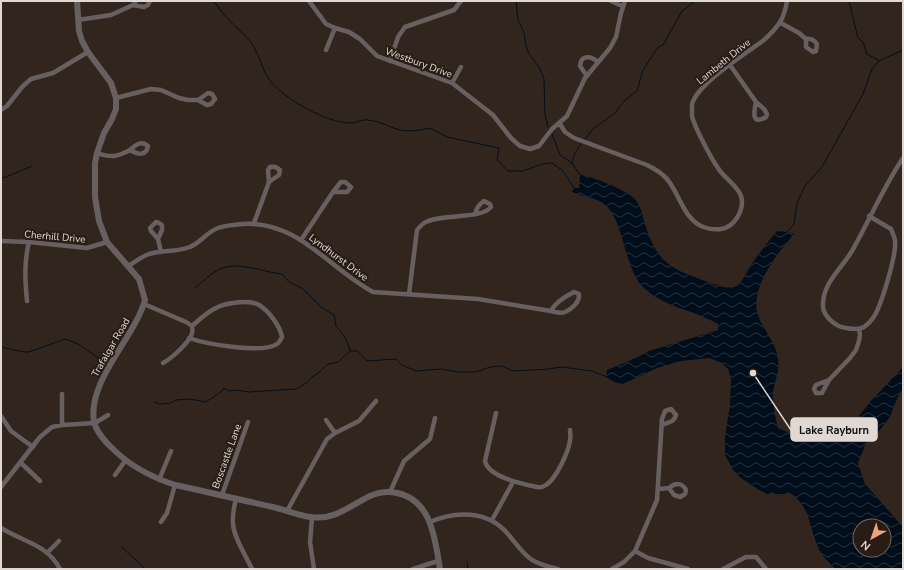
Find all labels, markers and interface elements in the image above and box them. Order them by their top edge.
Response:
street label: Lambeth Drive [694,36,754,88]
street label: Westbury Drive [383,44,454,82]
street label: Cherhill Drive [24,227,86,247]
street label: Lyndhurst Drive [306,231,371,285]
street label: Trafalgar Road [88,315,134,380]
callout: Lake Rayburn [791,418,877,441]
street label: Boscastle Lane [209,422,245,491]
text: Lake Rayburn [799,423,869,438]
north arrow [852,518,892,558]
text: N [858,537,874,554]

